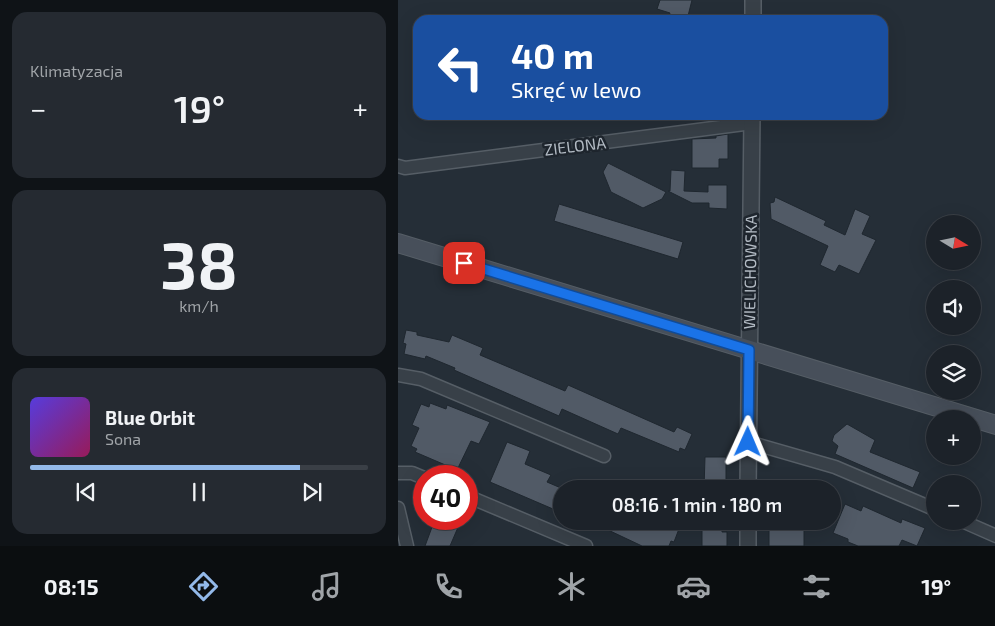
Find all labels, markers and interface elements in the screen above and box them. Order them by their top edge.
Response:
text: 40 m [511,34,594,76]
icon: left [428,35,493,100]
text: Klimatyzacja [30,61,123,80]
text: Skręć w lewo [511,76,642,102]
text: 19° [174,85,225,131]
text: − [30,91,46,125]
text: + [353,91,368,125]
street label: ZIELONA [543,132,607,159]
street label: WIELICHOWSKA [739,214,760,330]
north arrow [926,215,980,270]
map controls [926,215,981,530]
text: 38 [160,224,238,302]
pin [443,242,485,284]
icon: arrive [450,249,478,277]
button: sound [926,280,981,335]
text: km/h [179,296,219,315]
button: layers [926,345,981,400]
text: Blue Orbit [105,406,195,429]
button: + [926,410,981,465]
position arrow [721,415,773,467]
text: Sona [105,429,141,448]
speed limit sign: 40 [413,465,478,530]
button: − [926,475,981,530]
icon: previous [72,478,100,506]
icon: pause [185,478,213,506]
icon: next [298,478,326,506]
text: 08:16 · 1 min · 180 m [612,493,782,516]
icon: directions [186,569,221,604]
icon: music [309,569,344,604]
icon: phone [431,569,466,604]
icon: climate [554,569,589,604]
icon: car [676,569,711,604]
icon: filters [799,569,834,604]
text: 08:15 [44,573,99,599]
text: 19° [921,573,951,599]

